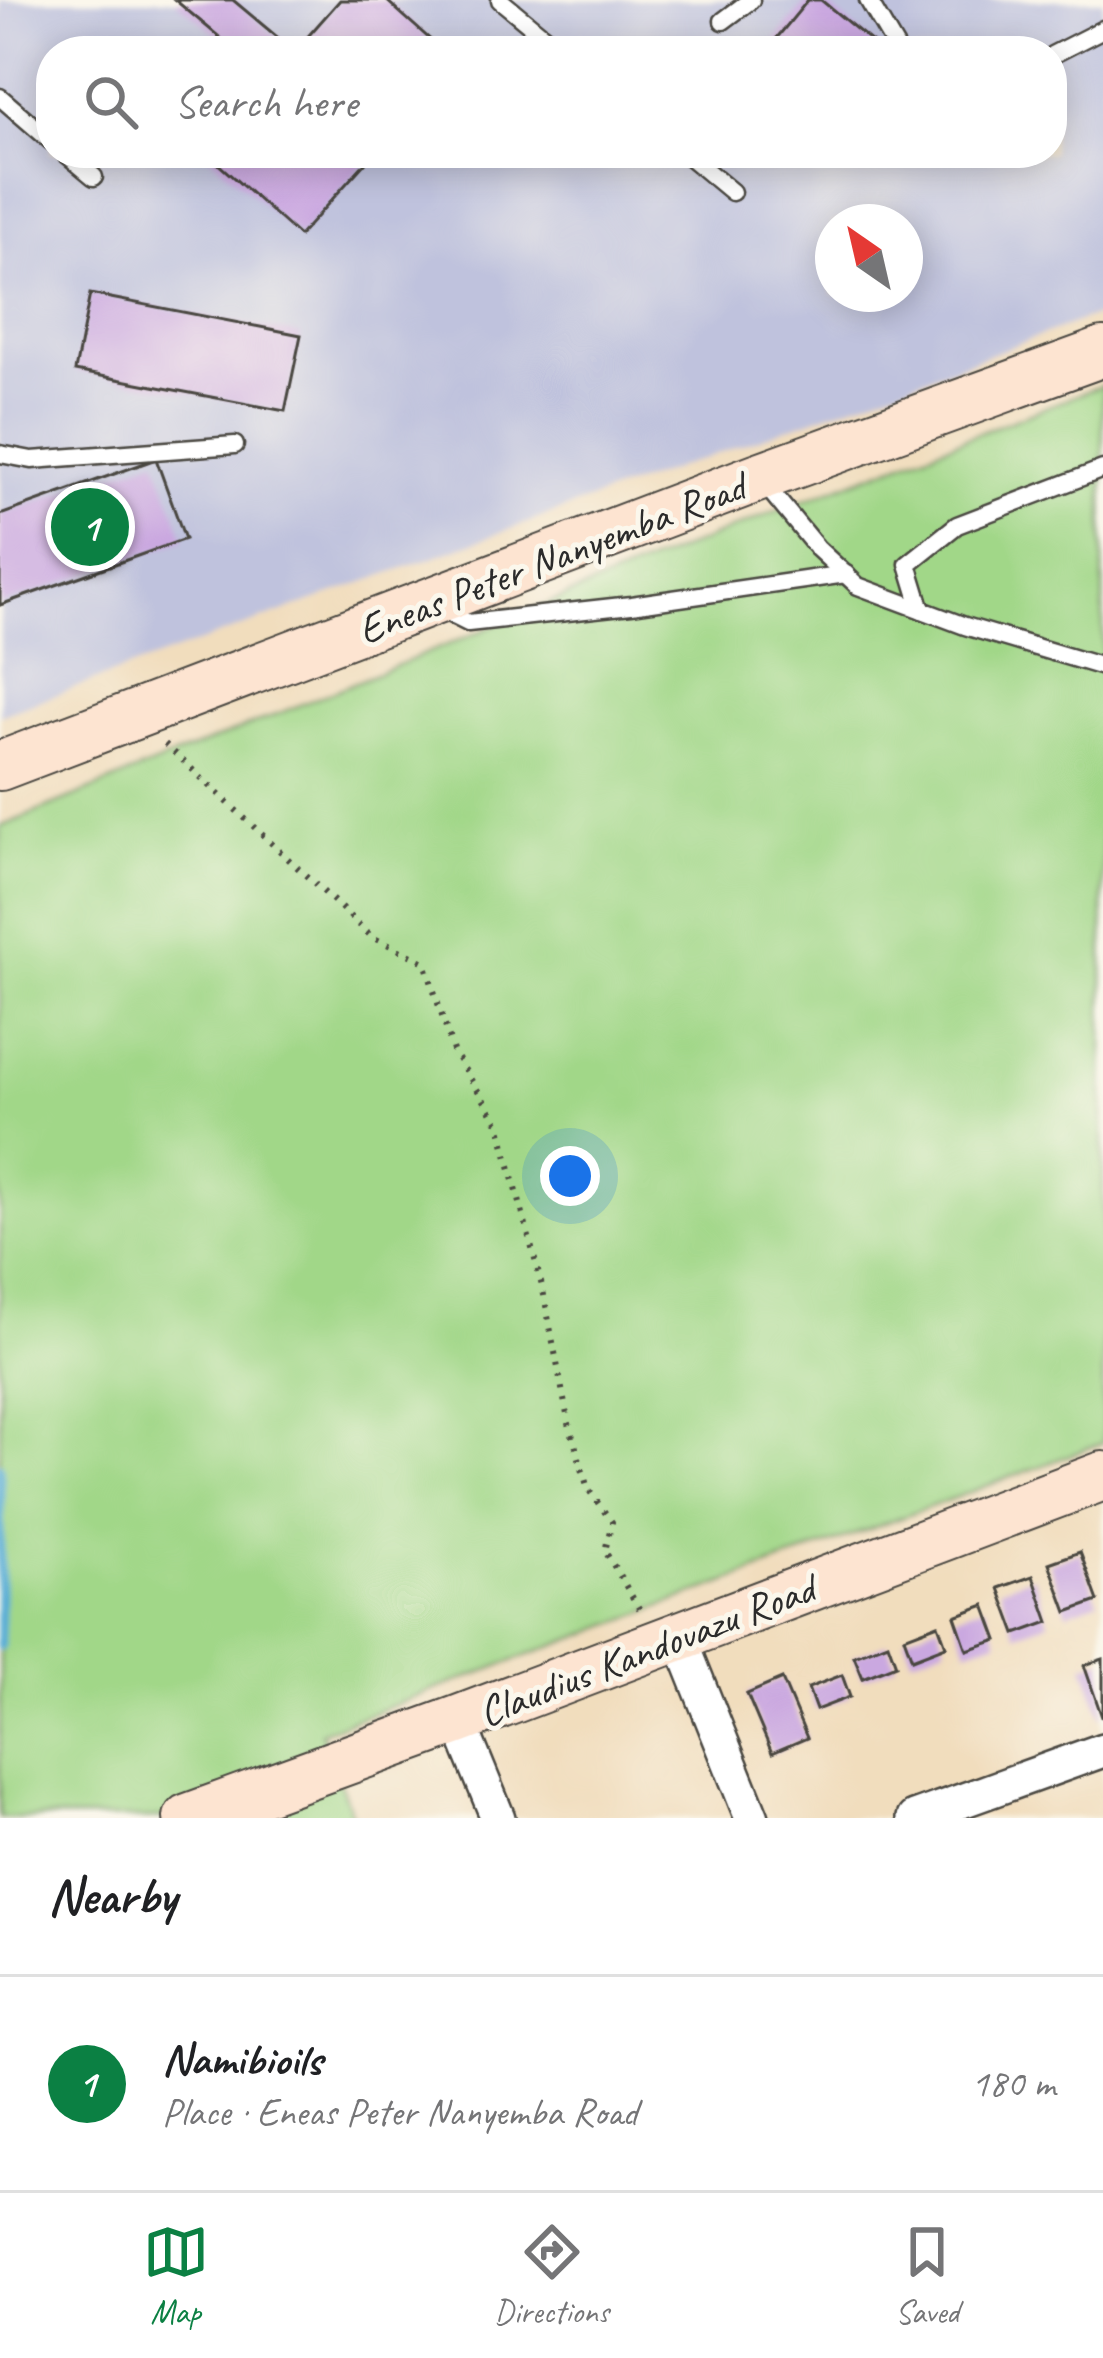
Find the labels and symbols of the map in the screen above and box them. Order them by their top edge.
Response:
north arrow [815,204,923,312]
street label: Eneas Peter Nanyemba Road [350,458,758,657]
pin: 1 [51,482,129,572]
your location [540,1146,600,1206]
street label: Claudius Kandovazu Road [471,1560,828,1739]

